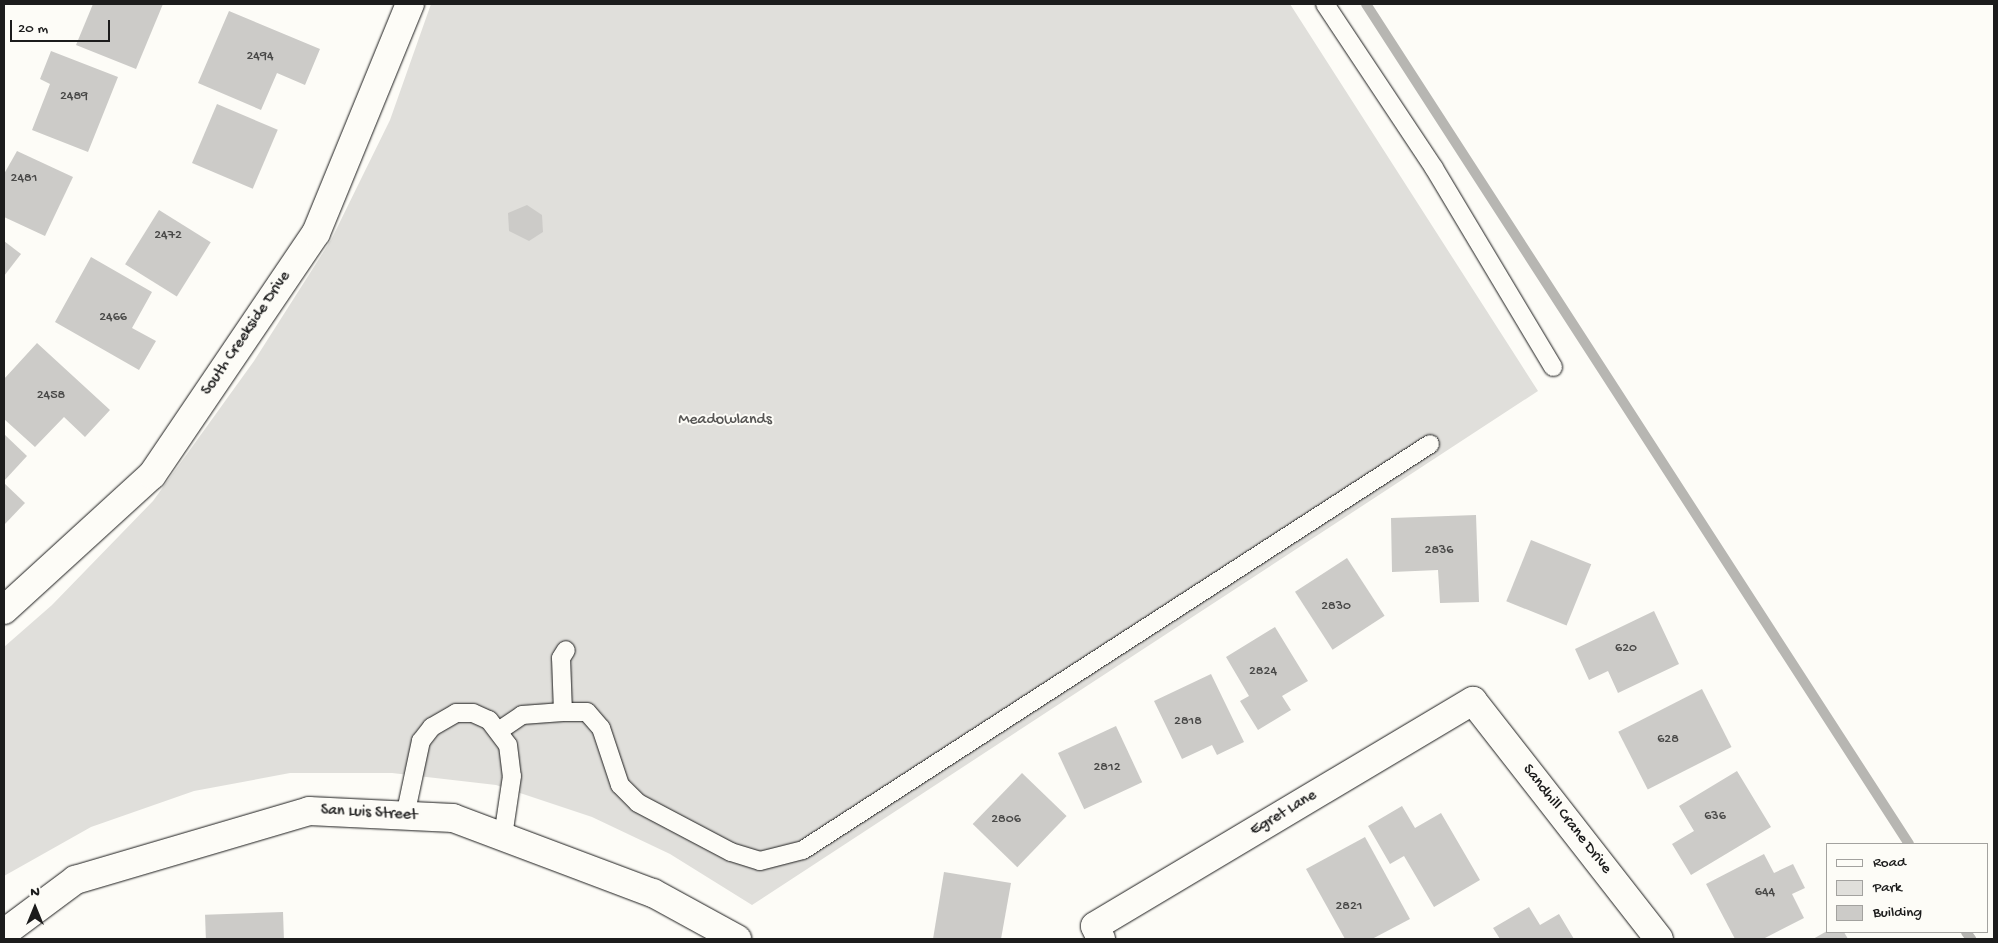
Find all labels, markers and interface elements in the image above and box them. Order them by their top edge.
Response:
scale bar [12,10,112,42]
text: 20 m [18,20,48,38]
house number: 2494 [246,49,274,65]
house number: 2489 [60,89,88,105]
house number: 2481 [11,171,37,187]
house number: 2472 [154,228,182,244]
street label: South Creekside Drive [198,268,296,400]
house number: 2466 [99,310,127,326]
house number: 2458 [37,388,65,404]
park label: Meadowlands [678,411,772,431]
house number: 2836 [1425,543,1453,559]
house number: 2830 [1321,599,1351,615]
house number: 620 [1615,641,1637,657]
house number: 2824 [1249,664,1277,680]
house number: 2818 [1174,714,1202,730]
house number: 628 [1657,732,1679,748]
house number: 2812 [1093,760,1121,776]
street label: Sandhill Crane Drive [1517,761,1615,879]
street label: Egret Lane [1247,787,1321,841]
street label: San Luis Street [320,802,418,826]
house number: 636 [1704,809,1726,825]
house number: 2806 [991,812,1021,828]
legend [1826,843,1988,933]
text: Road [1873,854,1906,872]
text: Park [1873,879,1902,897]
north arrow [10,883,60,933]
text: N [30,884,40,901]
house number: 644 [1755,885,1775,901]
house number: 2821 [1335,899,1363,915]
text: Building [1873,904,1922,922]

